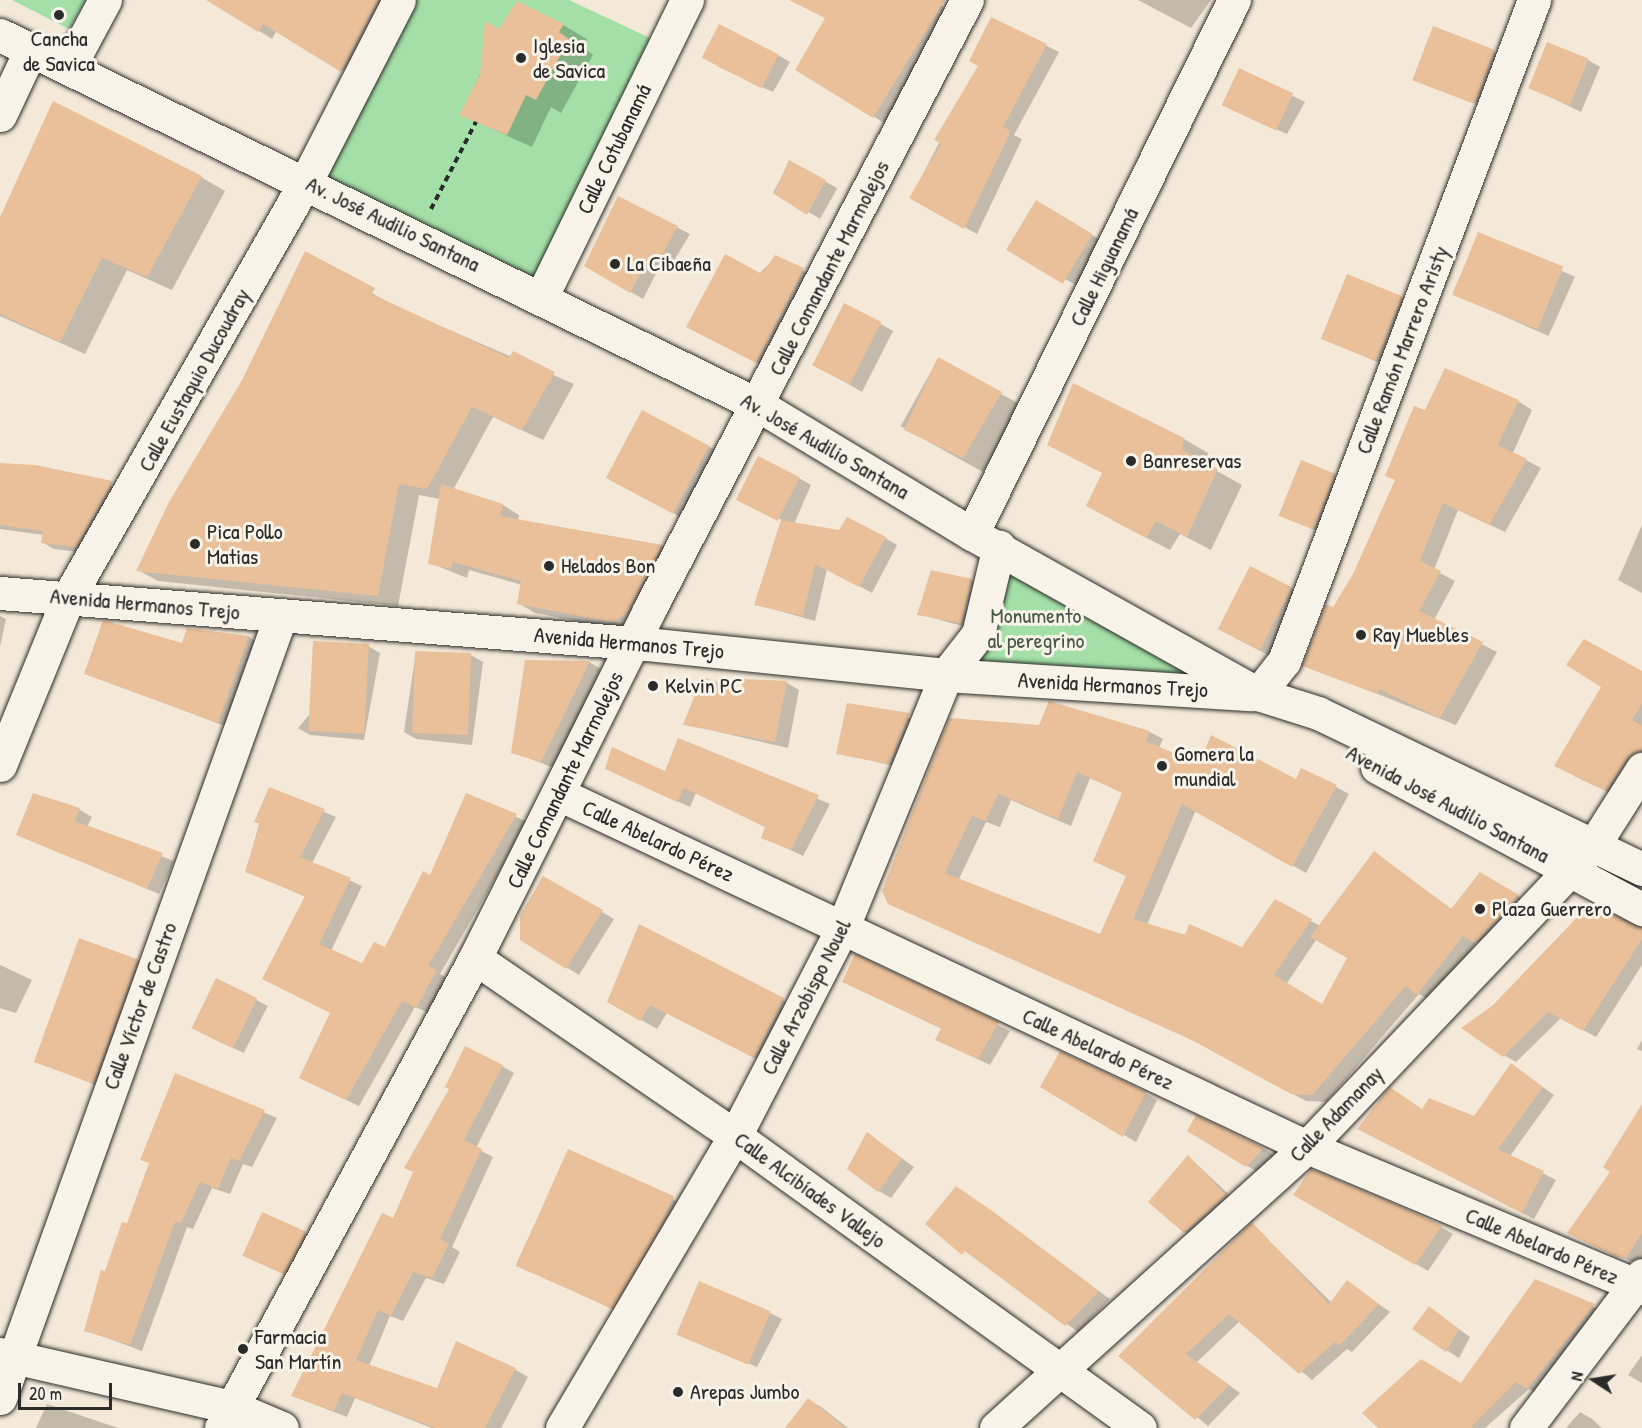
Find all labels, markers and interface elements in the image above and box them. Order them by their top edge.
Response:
marker: Cancha de Savica [52,8,66,22]
place label: Cancha de Savica [23,25,95,76]
place label: Iglesia de Savica [533,32,605,84]
marker: Iglesia de Savica [514,51,528,65]
street label: Calle Cotubanamá [571,80,657,218]
street label: Calle Comandante Marmolejos [763,156,895,380]
street label: Av. José Audilio Santana [302,171,484,277]
street label: Calle Higuanamá [1064,203,1144,331]
street label: Calle Ramón Marrero Aristy [1350,242,1454,458]
place label: La Cibaeña [627,251,711,277]
marker: La Cibaeña [608,257,622,271]
street label: Calle Eustaquio Ducoudray [133,284,255,476]
street label: Av. José Audilio Santana [736,387,914,505]
place label: Banreservas [1143,448,1242,474]
marker: Banreservas [1124,454,1138,468]
place label: Pica Pollo Matias [207,518,283,570]
marker: Pica Pollo Matias [188,537,202,551]
place label: Helados Bon [561,553,655,579]
marker: Helados Bon [542,559,556,573]
street label: Avenida Hermanos Trejo [49,583,241,625]
park label: Monumento al peregrino [988,602,1084,654]
street label: Avenida Hermanos Trejo [533,622,725,664]
place label: Ray Muebles [1373,622,1469,648]
marker: Ray Muebles [1354,628,1368,642]
street label: Calle Comandante Marmolejos [501,667,629,893]
street label: Avenida Hermanos Trejo [1017,667,1209,703]
place label: Kelvin PC [665,673,742,699]
marker: Kelvin PC [646,679,660,693]
street label: Avenida José Audilio Santana [1342,739,1554,869]
place label: Gomera la mundial [1174,740,1254,792]
marker: Gomera la mundial [1155,759,1169,773]
street label: Calle Abelardo Pérez [578,794,738,888]
place label: Plaza Guerrero [1492,896,1611,922]
marker: Plaza Guerrero [1473,902,1487,916]
street label: Calle Arzobispo Nouel [755,915,857,1079]
street label: Calle Víctor de Castro [97,919,183,1093]
street label: Calle Abelardo Pérez [1018,1002,1178,1096]
street label: Calle Adamanay [1284,1060,1388,1168]
street label: Calle Alcibíades Vallejo [729,1126,891,1254]
street label: Calle Abelardo Pérez [1461,1202,1623,1290]
place label: Farmacia San Martín [255,1323,341,1374]
marker: Farmacia San Martín [236,1342,250,1356]
north arrow [1564,1350,1624,1410]
text: N [1565,1370,1588,1383]
scale bar [21,1371,116,1409]
place label: Arepas Jumbo [690,1379,799,1405]
text: 20 m [29,1381,62,1406]
marker: Arepas Jumbo [671,1385,685,1399]

